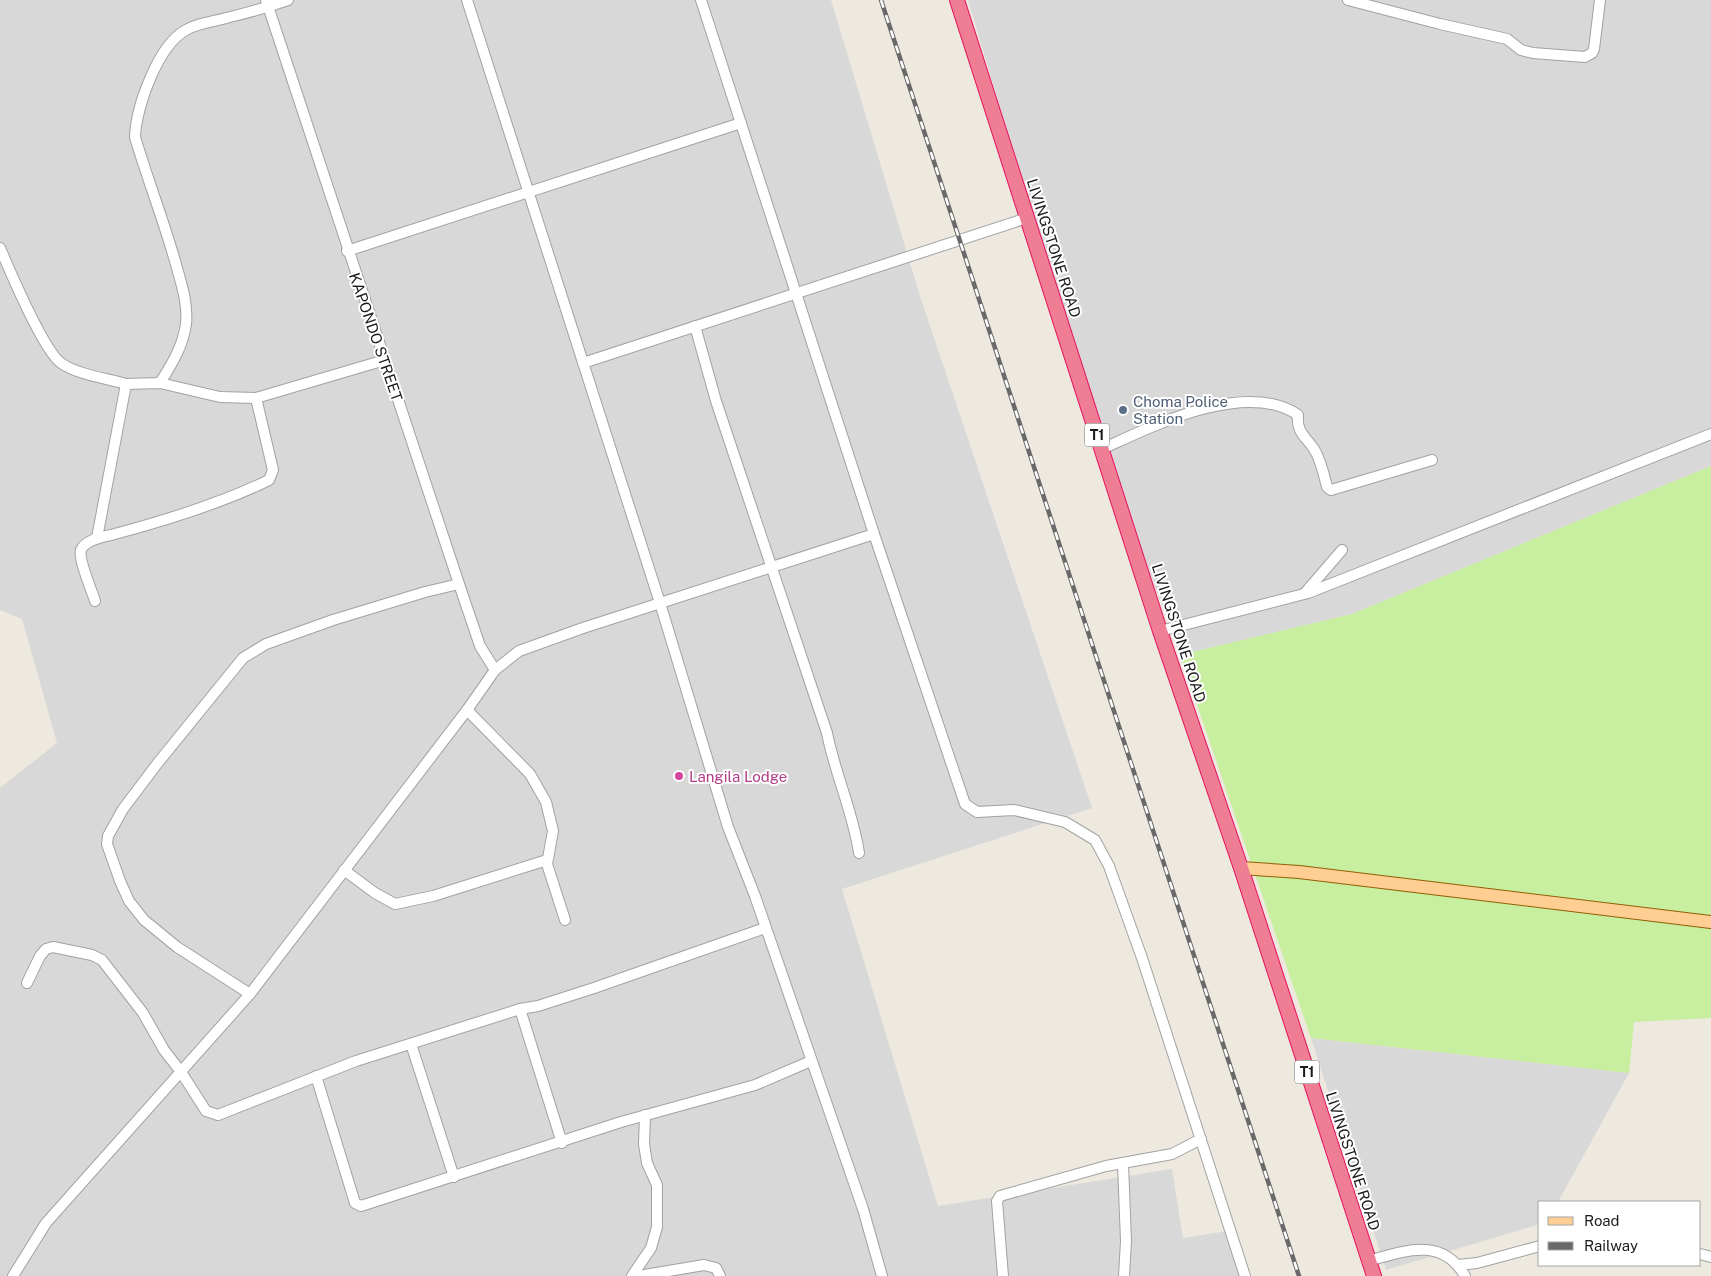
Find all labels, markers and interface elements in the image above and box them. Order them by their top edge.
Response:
street label: LIVINGSTONE ROAD [1024,176,1084,320]
street label: KAPONDO STREET [346,271,406,404]
place label: Choma Police Station [1133,393,1228,427]
marker: Choma Police Station [1117,404,1129,416]
road number: T1 [1084,424,1110,446]
street label: LIVINGSTONE ROAD [1149,561,1209,705]
place label: Langila Lodge [689,768,787,785]
marker: Langila Lodge [673,770,685,782]
road number: T1 [1294,1060,1320,1084]
street label: LIVINGSTONE ROAD [1323,1089,1383,1233]
legend [1538,1201,1701,1266]
text: Road [1584,1212,1620,1229]
text: Railway [1584,1237,1638,1254]

